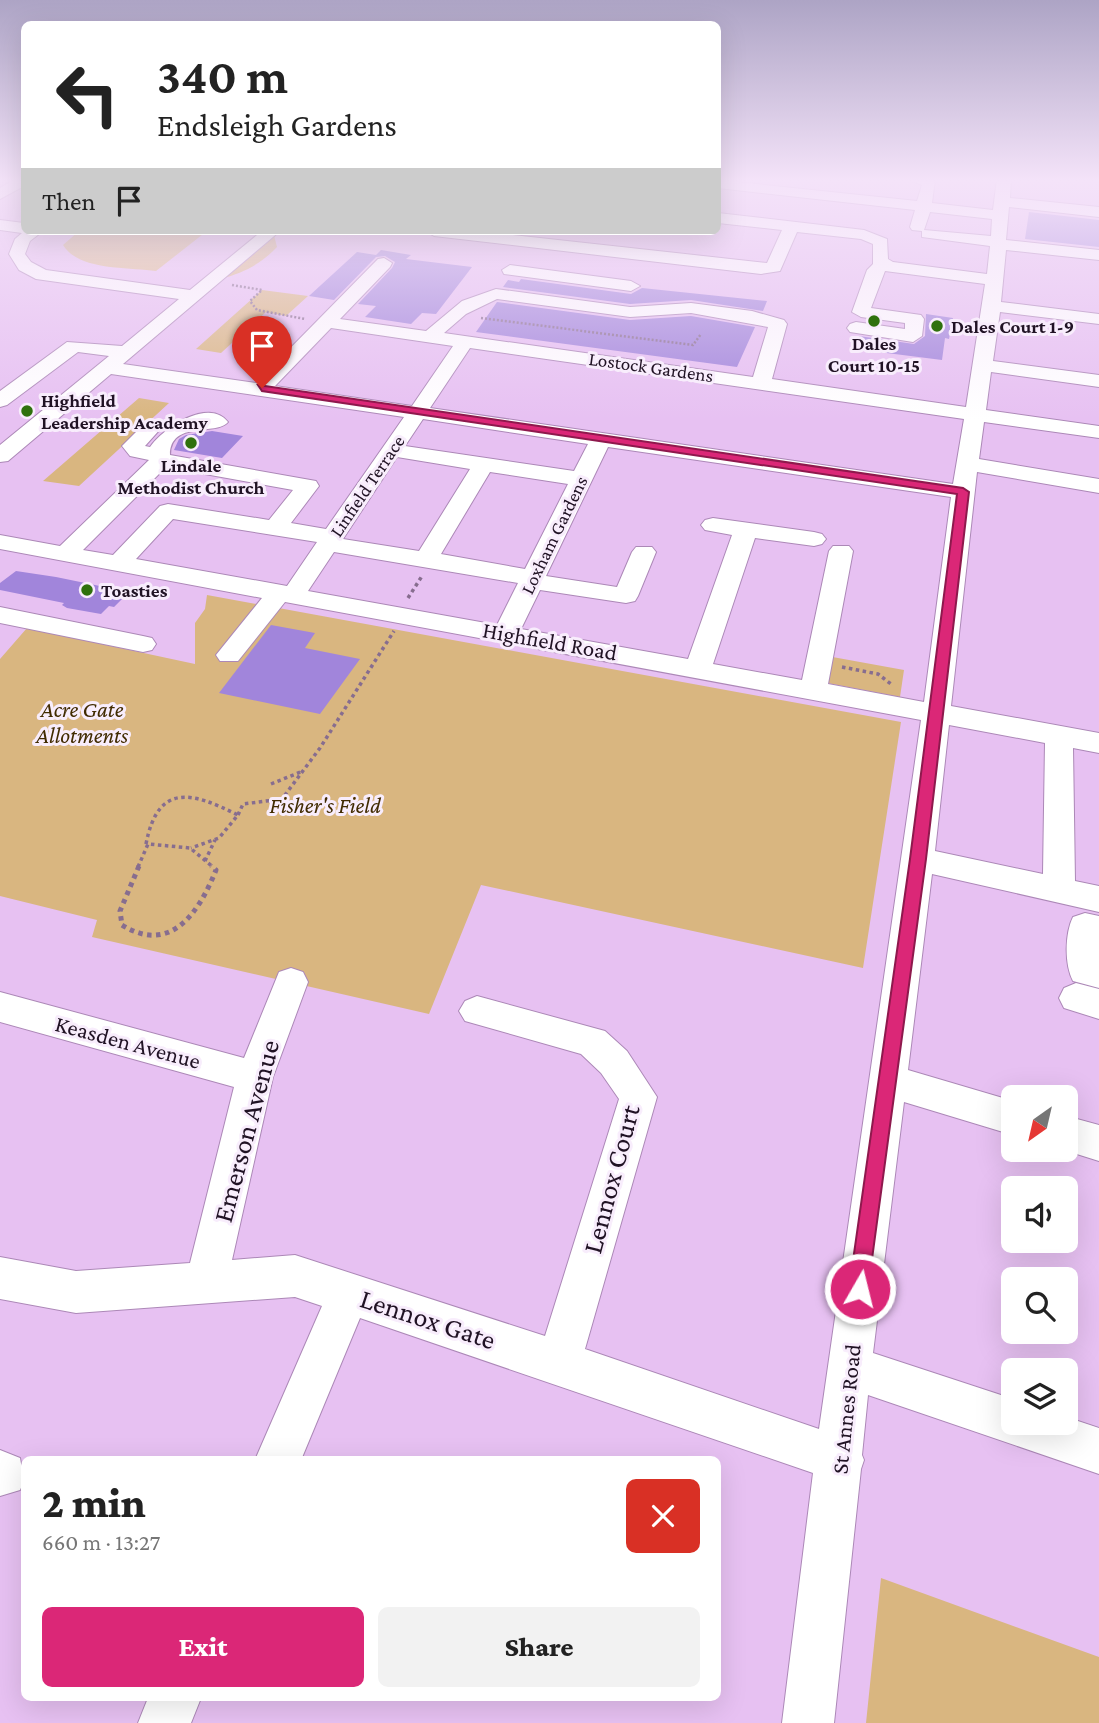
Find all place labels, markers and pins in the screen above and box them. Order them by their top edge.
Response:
marker: Dales Court 10-15 [866,313,882,329]
pin [232,316,292,388]
place label: Dales Court 1-9 [951,316,1074,337]
marker: Dales Court 1-9 [929,318,945,334]
place label: Dales Court 10-15 [828,333,920,376]
place label: Highfield Leadership Academy [41,390,208,433]
marker: Highfield Leadership Academy [19,403,35,419]
marker: Lindale Methodist Church [183,435,199,451]
place label: Lindale Methodist Church [118,455,264,498]
place label: Toasties [101,580,168,601]
marker: Toasties [79,582,95,598]

